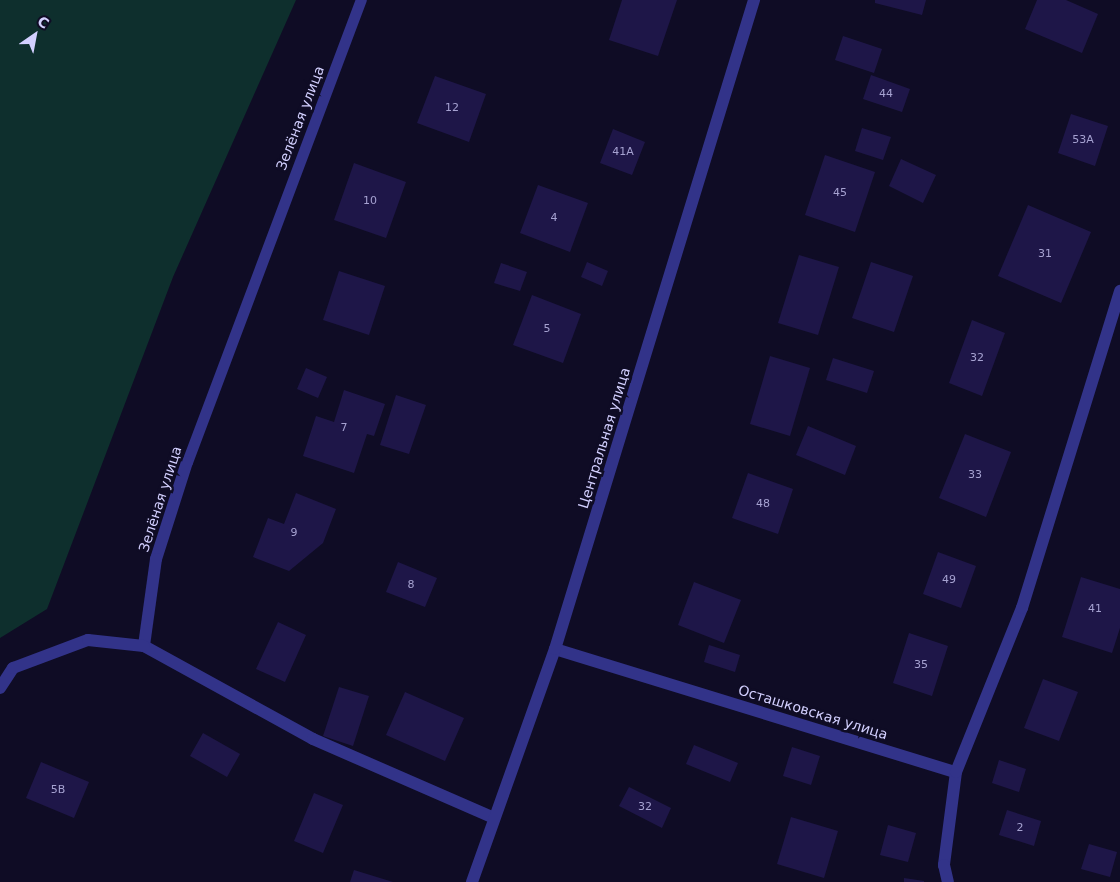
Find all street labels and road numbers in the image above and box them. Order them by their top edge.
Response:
street label: Зелёная улица [272,64,328,172]
street label: Центральная улица [575,365,633,511]
street label: Зелёная улица [135,444,185,554]
street label: Осташковская улица [736,681,890,743]

